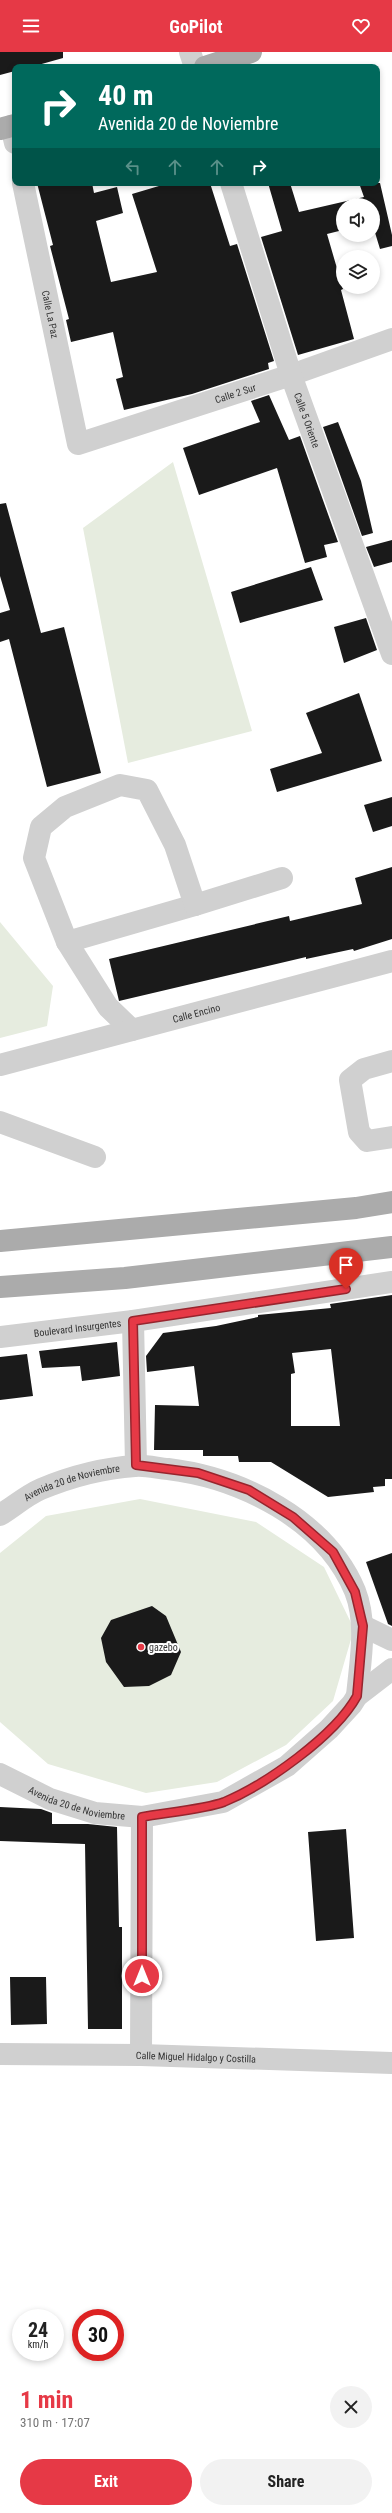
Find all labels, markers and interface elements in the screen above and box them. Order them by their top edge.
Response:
icon: menu [20,15,42,37]
icon: heart [350,15,372,37]
text: GoPilot [169,16,223,37]
text: 40 m [98,79,154,112]
icon: right [32,80,84,132]
text: Avenida 20 de Noviembre [98,113,278,134]
icon: left [122,156,144,178]
icon: ahead [164,156,186,178]
icon: ahead [206,156,228,178]
icon: right [248,156,270,178]
map controls [336,198,380,294]
button: sound [336,198,380,242]
button: layers [336,250,380,294]
street label: Calle La Paz [40,289,61,339]
street label: Calle 2 Sur [214,382,257,405]
street label: Calle 5 Oriente [292,391,322,450]
street label: Calle Encino [171,1002,221,1025]
pin [329,1248,363,1289]
icon: arrive [335,1254,357,1276]
street label: Boulevard Insurgentes [33,1317,122,1339]
street label: Avenida 20 de Noviembre [22,1463,121,1503]
marker: gazebo [136,1642,146,1652]
place label: gazebo [149,1642,178,1653]
street label: Avenida 20 de Noviembre [27,1784,126,1822]
position arrow [121,1955,163,1997]
street label: Calle Miguel Hidalgo y Costilla [136,2050,256,2065]
speed limit sign: 30 [72,2309,124,2361]
text: 24 [28,2318,48,2342]
text: km/h [28,2339,48,2350]
text: 1 min [20,2386,73,2414]
button: close [330,2386,372,2428]
text: 310 m · 17:07 [20,2415,90,2430]
button: Exit [20,2459,192,2505]
button: Share [200,2459,372,2505]

